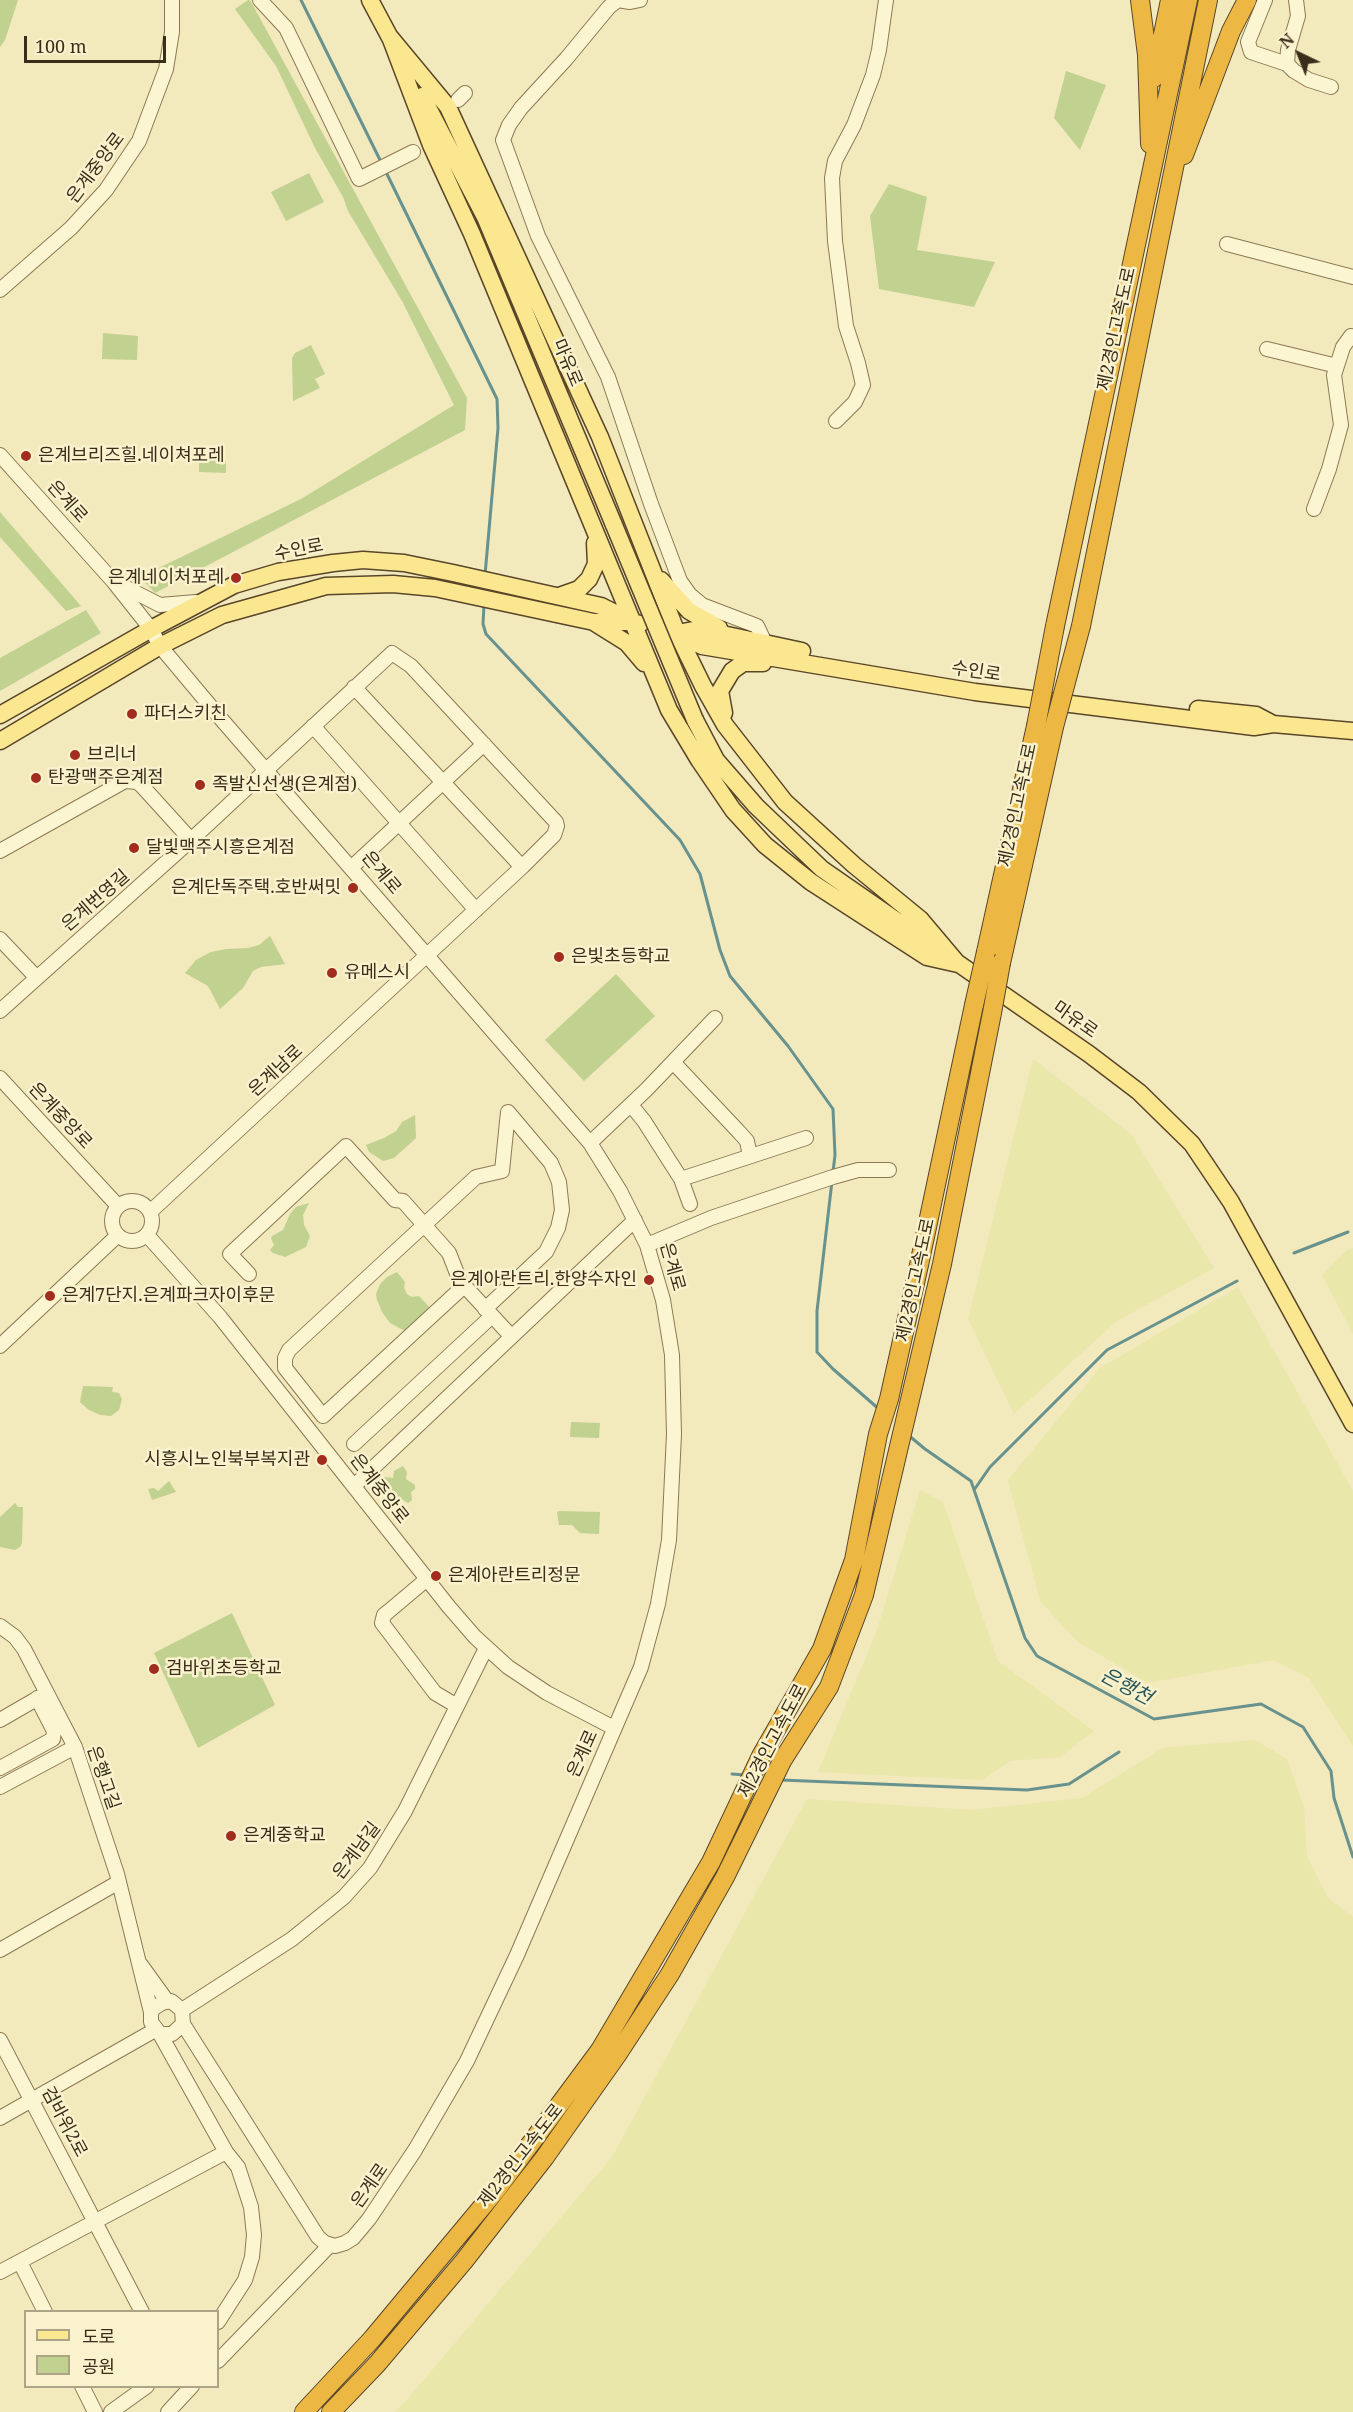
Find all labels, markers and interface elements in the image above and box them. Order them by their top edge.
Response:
scale bar [27,24,170,62]
north arrow [1269,24,1329,84]
text: N [1275,28,1299,53]
text: 100 m [35,34,87,58]
street label: 은계중앙로 [62,128,130,208]
street label: 제2경인고속도로 [1093,265,1141,393]
street label: 마유로 [547,336,587,390]
place label: 은계브리즈힐.네이쳐포레 [38,445,225,467]
marker: 은계브리즈힐.네이쳐포레 [19,449,33,463]
street label: 은계로 [42,476,92,528]
street label: 수인로 [273,535,325,565]
place label: 은계네이처포레 [108,567,224,589]
marker: 은계네이처포레 [229,571,243,585]
street label: 수인로 [950,657,1002,687]
place label: 파더스키친 [144,703,227,725]
marker: 파더스키친 [125,707,139,721]
street label: 제2경인고속도로 [994,741,1042,869]
place label: 브리너 [87,744,137,766]
marker: 브리너 [68,748,82,762]
place label: 탄광맥주은계점 [48,767,164,789]
marker: 탄광맥주은계점 [29,771,43,785]
place label: 족발신선생(은계점) [212,774,357,796]
marker: 족발신선생(은계점) [193,778,207,792]
place label: 달빛맥주시흥은계점 [146,837,295,859]
marker: 달빛맥주시흥은계점 [127,841,141,855]
street label: 은계로 [357,847,405,899]
street label: 은계번영길 [58,866,134,936]
place label: 은계단독주택.호반써밋 [171,877,341,899]
marker: 은계단독주택.호반써밋 [346,881,360,895]
place label: 은빛초등학교 [571,946,670,968]
marker: 은빛초등학교 [552,950,566,964]
place label: 유메스시 [344,962,410,984]
marker: 유메스시 [325,966,339,980]
street label: 마유로 [1048,997,1102,1043]
street label: 은계남로 [244,1041,308,1101]
street label: 은계중앙로 [24,1078,96,1154]
street label: 제2경인고속도로 [892,1216,940,1344]
street label: 은계로 [655,1240,689,1294]
place label: 은계아란트리.한양수자인 [450,1269,637,1291]
marker: 은계아란트리.한양수자인 [642,1273,656,1287]
place label: 은계7단지.은계파크자이후문 [62,1285,275,1307]
marker: 은계7단지.은계파크자이후문 [43,1289,57,1303]
place label: 시흥시노인북부복지관 [144,1449,310,1471]
street label: 은계중앙로 [345,1450,413,1528]
marker: 시흥시노인북부복지관 [315,1453,329,1467]
place label: 은계아란트리정문 [448,1565,580,1587]
marker: 은계아란트리정문 [429,1569,443,1583]
place label: 검바위초등학교 [166,1658,282,1680]
marker: 검바위초등학교 [147,1662,161,1676]
water label: 은행천 [1096,1663,1156,1711]
street label: 제2경인고속도로 [734,1680,812,1802]
street label: 은계로 [563,1727,603,1781]
street label: 은행고길 [82,1743,124,1813]
street label: 은계남길 [328,1818,386,1884]
place label: 은계중학교 [243,1825,326,1847]
marker: 은계중학교 [224,1829,238,1843]
street label: 검바위2로 [37,2083,91,2161]
street label: 제2경인고속도로 [474,2100,568,2212]
street label: 은계로 [347,2159,393,2213]
legend [24,2310,219,2388]
text: 도로 [82,2324,115,2348]
text: 공원 [82,2354,115,2378]

